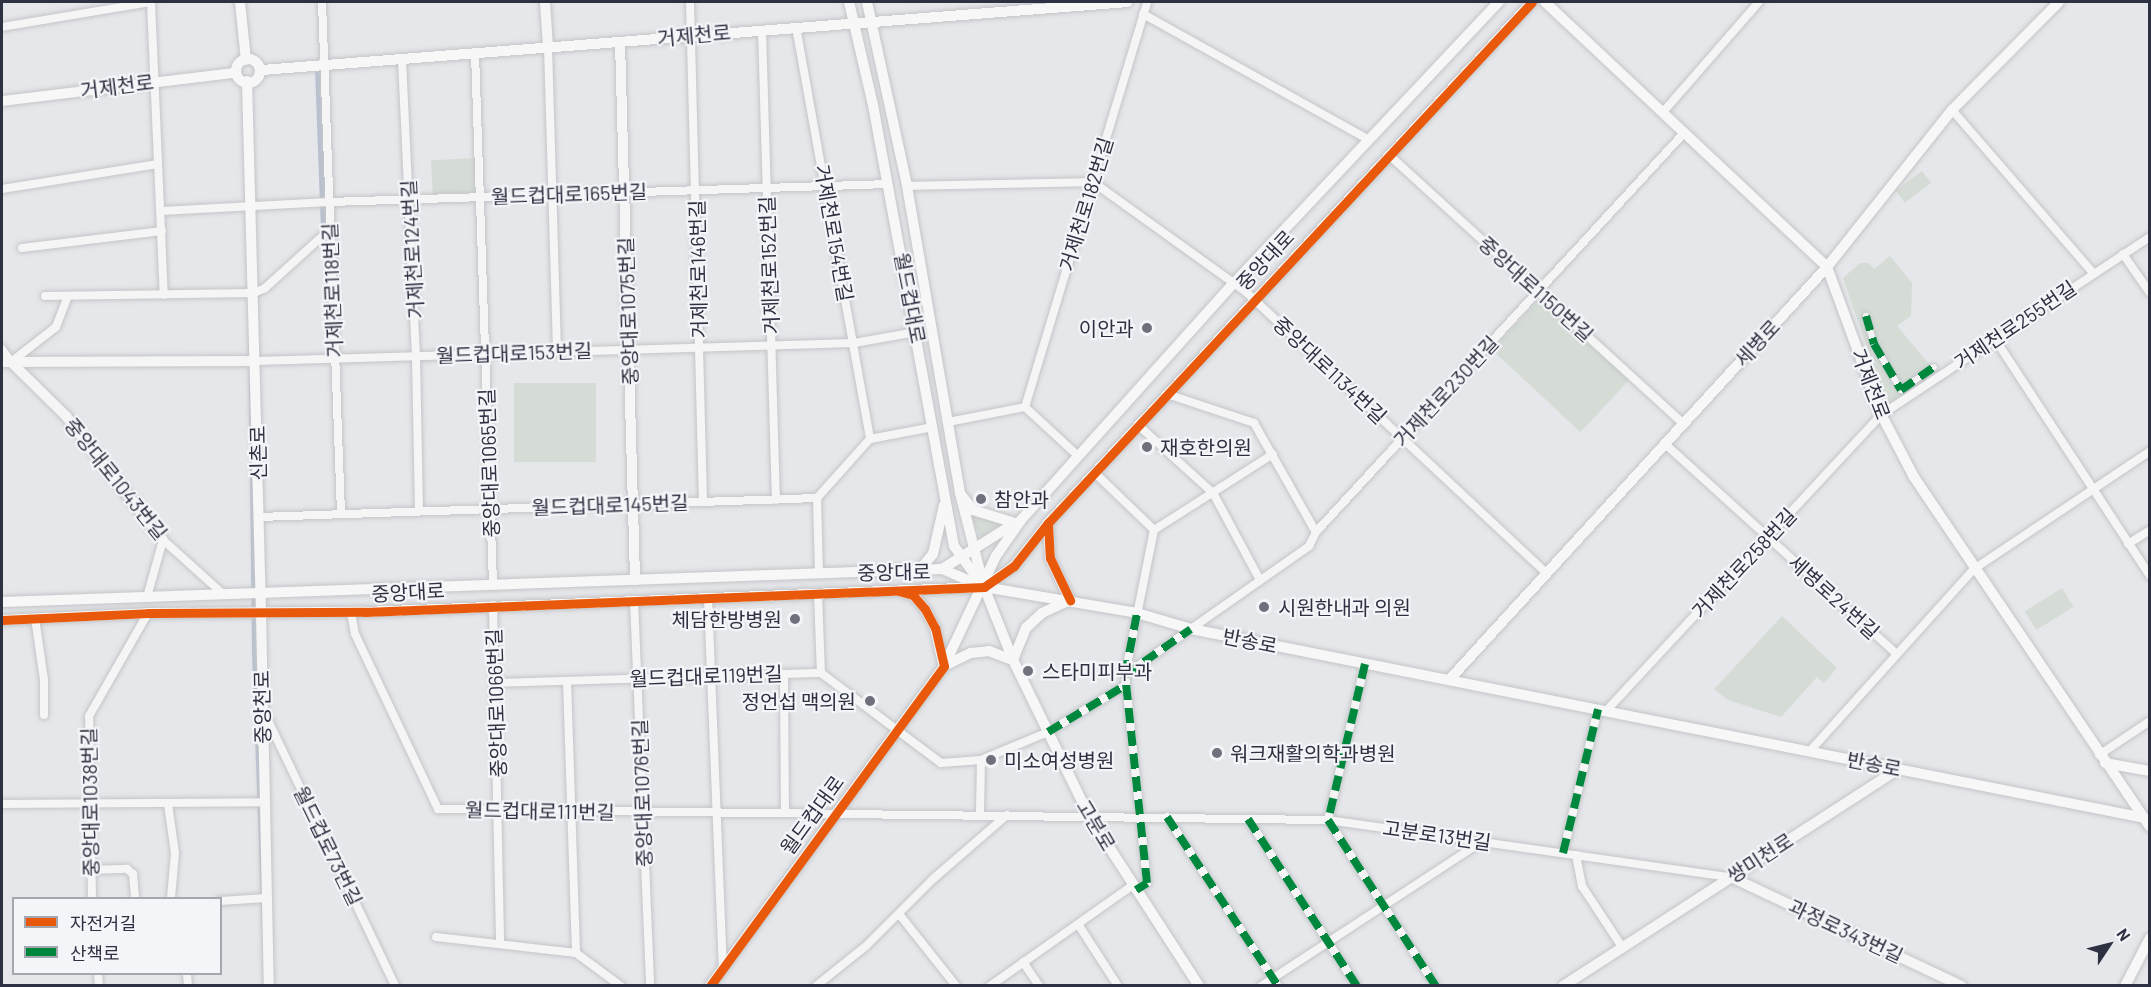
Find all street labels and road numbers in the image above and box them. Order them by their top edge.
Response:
street label: 거제천로 [656,20,732,50]
street label: 거제천로 [79,70,155,102]
street label: 거제천로182번길 [1054,134,1118,274]
street label: 거제천로154번길 [810,163,858,303]
street label: 거제천로124번길 [396,179,428,319]
street label: 월드컵대로165번길 [490,179,648,209]
street label: 거제천로152번길 [755,195,783,335]
street label: 거제천로146번길 [685,199,711,339]
street label: 거제천로118번길 [318,222,346,358]
street label: 중앙대로 [1231,225,1299,295]
street label: 중앙대로1150번길 [1474,231,1598,347]
street label: 중앙대로1075번길 [613,236,643,386]
street label: 월드컵대로 [889,251,931,345]
street label: 거제천로255번길 [1950,275,2080,375]
street label: 중앙대로1134번길 [1269,312,1391,428]
street label: 세병로 [1729,315,1785,371]
street label: 거제천로230번길 [1389,331,1503,451]
street label: 월드컵대로153번길 [435,338,593,368]
street label: 거제천로 [1847,345,1895,423]
street label: 중앙대로1065번길 [474,388,504,538]
street label: 중앙대로1043번길 [59,413,173,545]
street label: 신촌로 [246,425,270,481]
street label: 월드컵대로145번길 [531,490,689,520]
street label: 거제천로258번길 [1687,503,1801,623]
street label: 세병로24번길 [1784,550,1884,644]
street label: 중앙대로 [857,559,931,585]
street label: 중앙대로 [371,578,445,606]
street label: 반송로 [1221,624,1279,658]
street label: 중앙대로1066번길 [481,628,511,778]
street label: 월드컵대로119번길 [629,661,783,691]
street label: 중앙천로 [249,670,275,744]
street label: 중앙대로1076번길 [627,718,657,868]
street label: 중앙대로1038번길 [77,727,103,877]
street label: 반송로 [1845,747,1903,781]
street label: 월드컵대로 [775,771,849,859]
street label: 월드컵로73번길 [289,782,367,910]
street label: 고분로 [1071,795,1121,855]
street label: 월드컵대로111번길 [465,798,615,824]
street label: 고분로13번길 [1381,816,1493,854]
street label: 쌍미천로 [1723,828,1797,888]
street label: 과정로343번길 [1785,894,1907,968]

